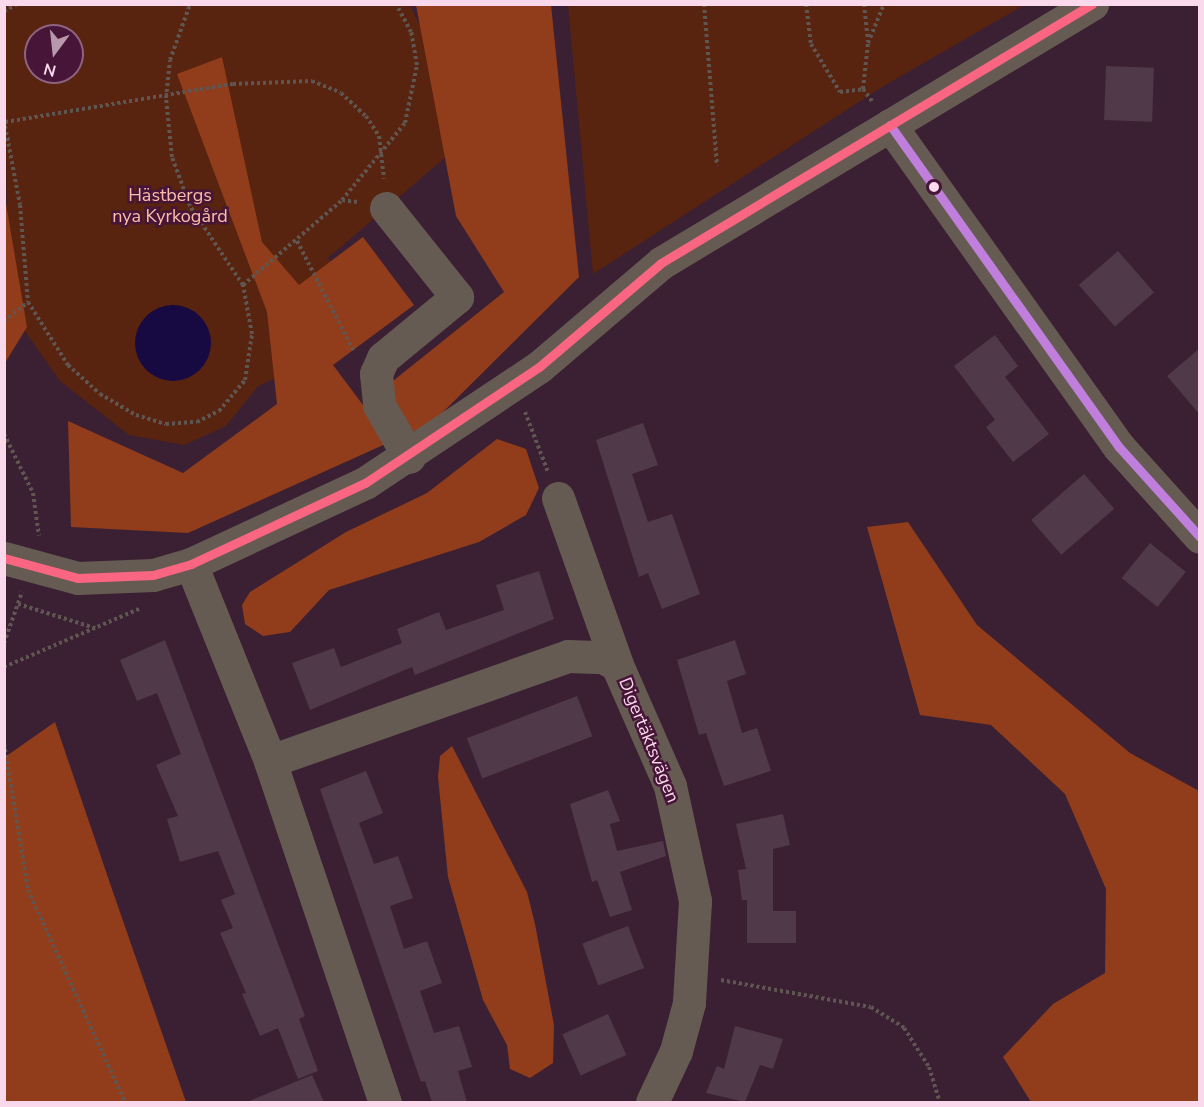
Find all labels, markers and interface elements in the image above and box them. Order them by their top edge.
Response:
north arrow [24,24,84,84]
text: N [41,57,58,82]
unlabelled marker [928,181,940,193]
park label: Hästbergs nya Kyrkogård [112,185,228,228]
street label: Digertäktsvägen [614,674,684,806]

